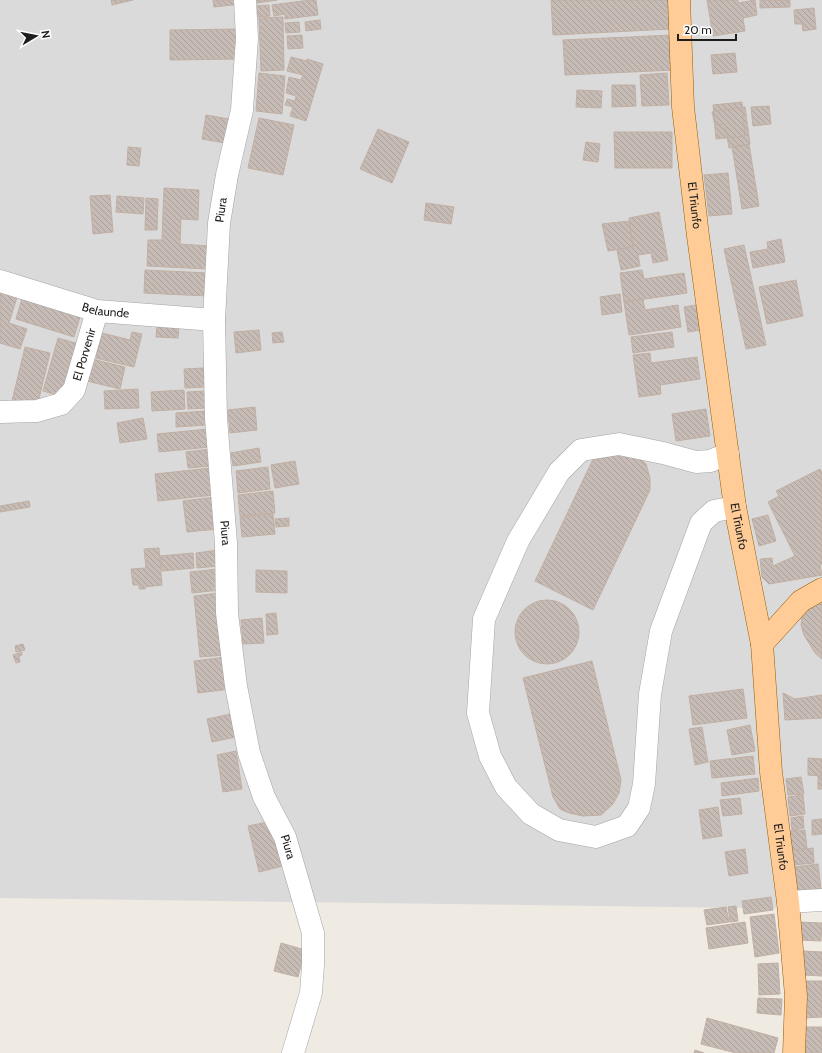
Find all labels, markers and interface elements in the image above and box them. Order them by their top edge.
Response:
north arrow [16,16,56,56]
scale bar [678,16,736,42]
text: 20 m [684,22,712,37]
text: N [38,29,53,39]
street label: El Triunfo [685,181,705,230]
street label: Piura [211,196,230,223]
street label: Belaunde [80,299,130,320]
street label: El Porvenir [69,326,99,383]
street label: El Triunfo [728,502,751,551]
street label: Piura [217,520,234,546]
street label: El Triunfo [771,822,792,872]
street label: Piura [278,833,299,861]

